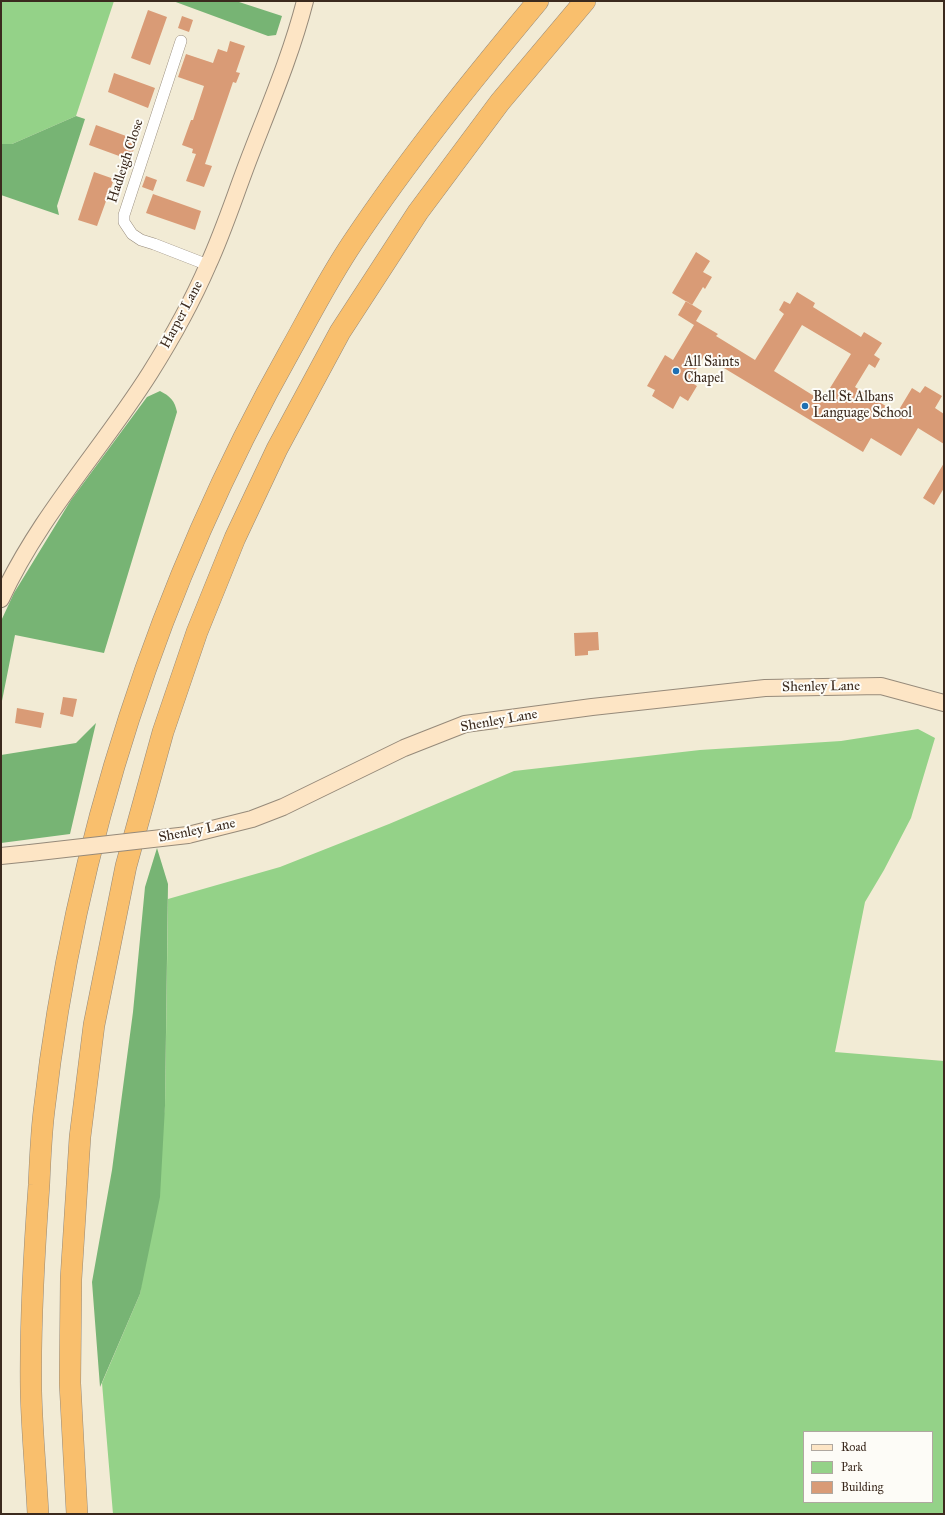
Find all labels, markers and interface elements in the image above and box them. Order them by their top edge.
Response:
street label: Hadleigh Close [105,117,147,205]
street label: Harper Lane [157,278,207,352]
place label: All Saints Chapel [684,355,739,388]
marker: All Saints Chapel [671,366,681,376]
place label: Bell St Albans Language School [813,390,912,422]
marker: Bell St Albans Language School [800,401,810,411]
street label: Shenley Lane [782,678,860,696]
street label: Shenley Lane [459,706,539,736]
street label: Shenley Lane [157,815,237,847]
legend [803,1431,933,1503]
text: Road [841,1440,867,1454]
text: Park [841,1460,863,1474]
text: Building [841,1480,883,1494]

